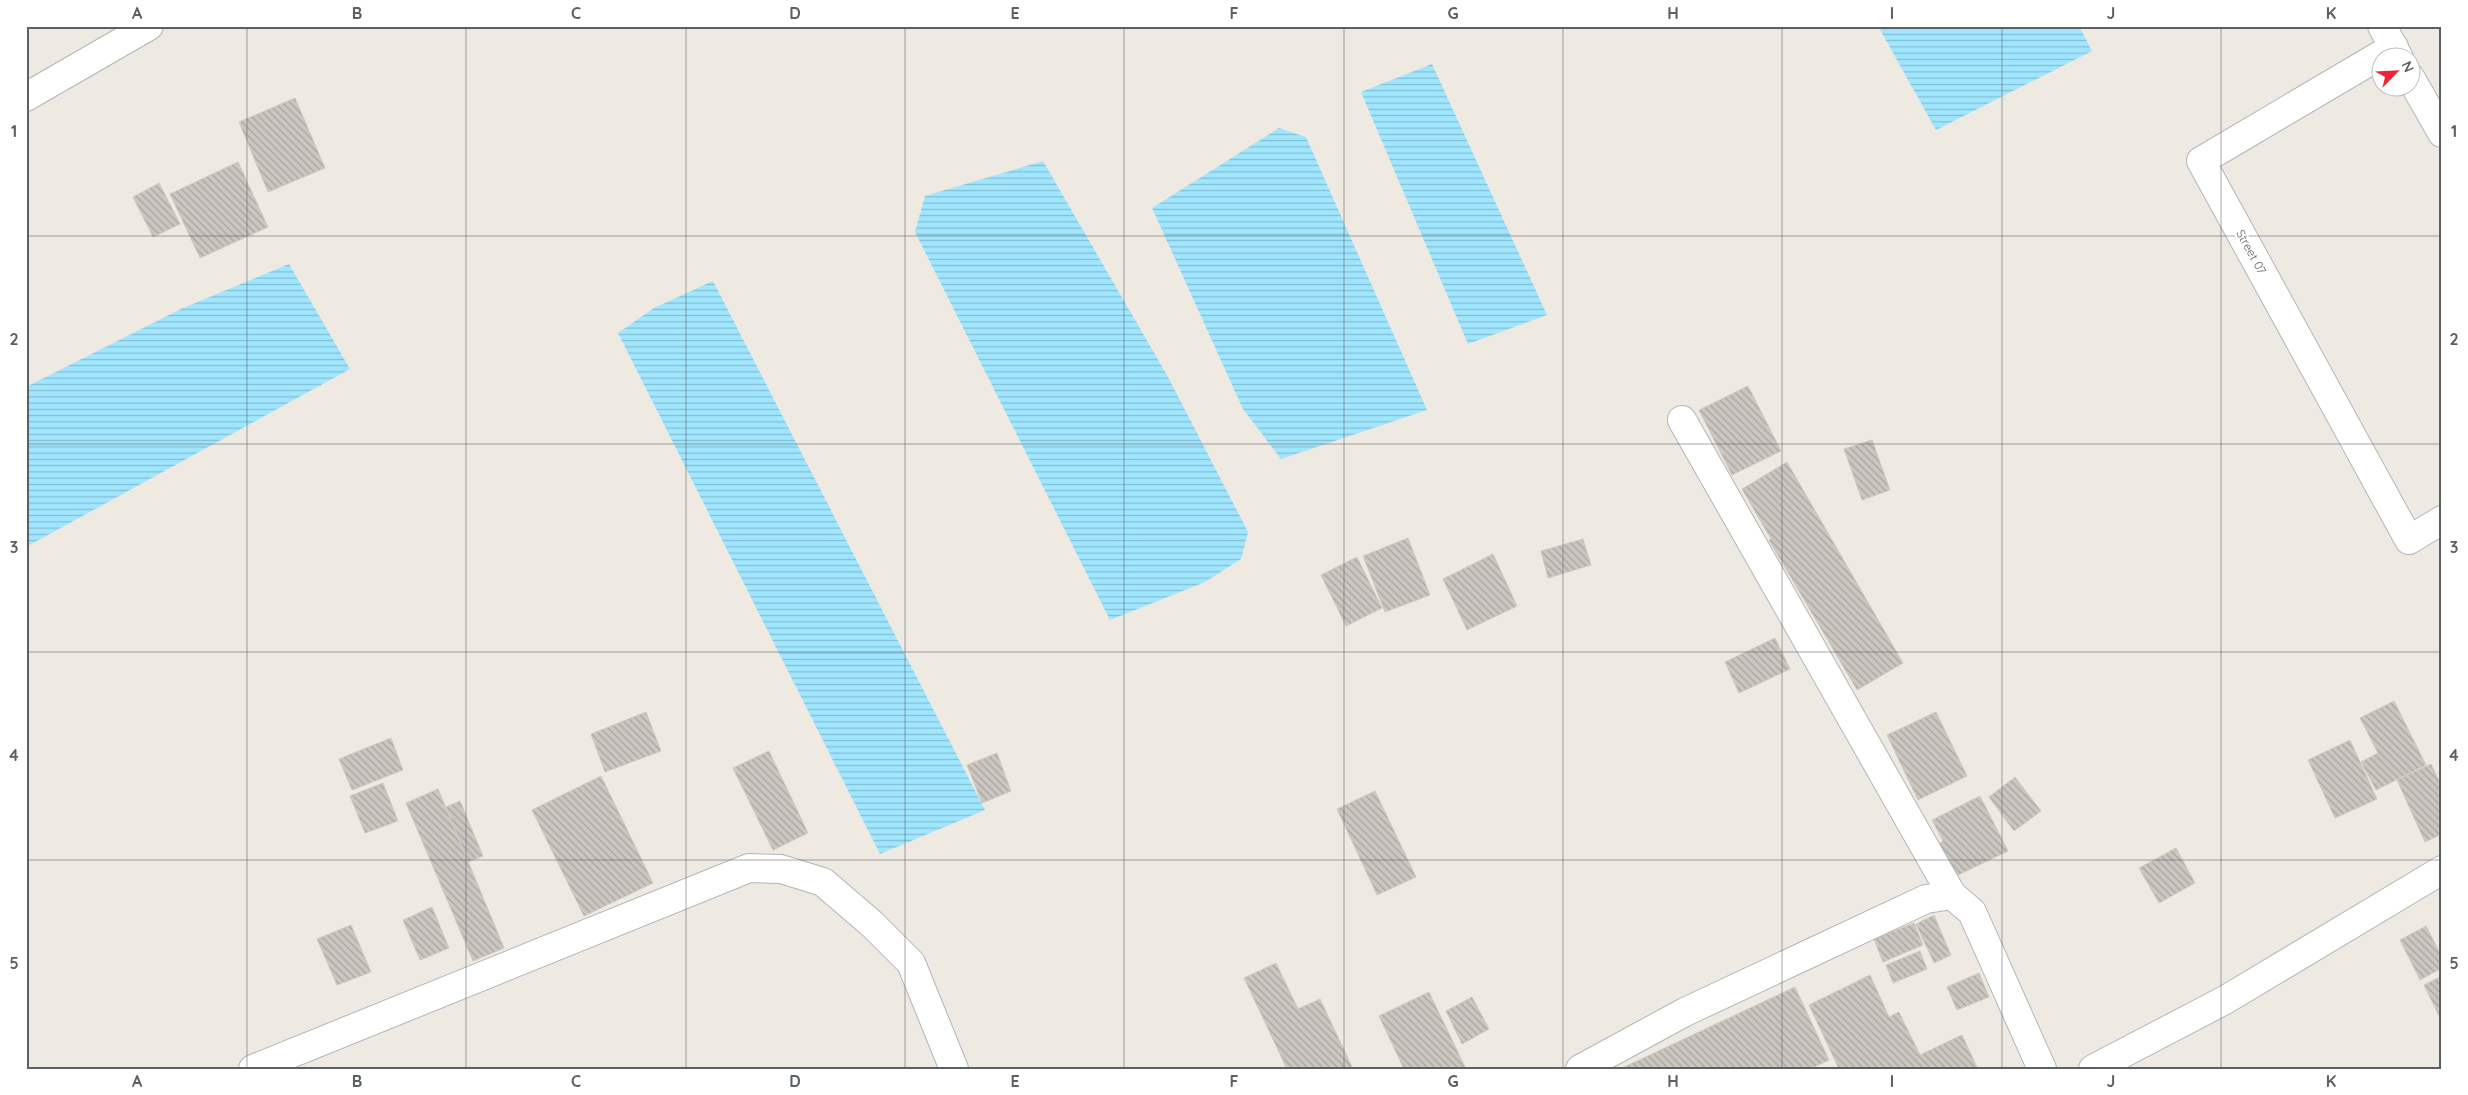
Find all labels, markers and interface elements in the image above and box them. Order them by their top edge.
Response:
text: A [132,3,143,23]
text: B [352,3,362,23]
text: C [571,3,581,23]
text: D [789,3,801,23]
text: E [1010,3,1020,23]
text: F [1230,3,1239,23]
text: G [1447,3,1459,23]
text: H [1667,3,1679,23]
text: I [1890,3,1894,23]
text: J [2107,3,2115,23]
text: K [2326,3,2336,23]
north arrow [2370,48,2420,98]
text: N [2398,58,2418,75]
text: 1 [11,121,17,141]
text: 1 [2451,121,2457,141]
street label: Street 07 [2233,227,2270,277]
text: 2 [9,329,19,349]
text: 2 [2449,329,2459,349]
text: 3 [10,537,18,557]
text: 3 [2450,537,2458,557]
text: 4 [9,745,19,765]
text: 4 [2449,745,2459,765]
text: 5 [9,953,19,973]
text: 5 [2449,953,2459,973]
text: A [132,1071,143,1091]
text: B [352,1071,362,1091]
text: C [571,1071,581,1091]
text: D [789,1071,801,1091]
text: E [1010,1071,1020,1091]
text: F [1230,1071,1239,1091]
text: G [1447,1071,1459,1091]
text: H [1667,1071,1679,1091]
text: I [1890,1071,1894,1091]
text: J [2107,1071,2115,1091]
text: K [2326,1071,2336,1091]

